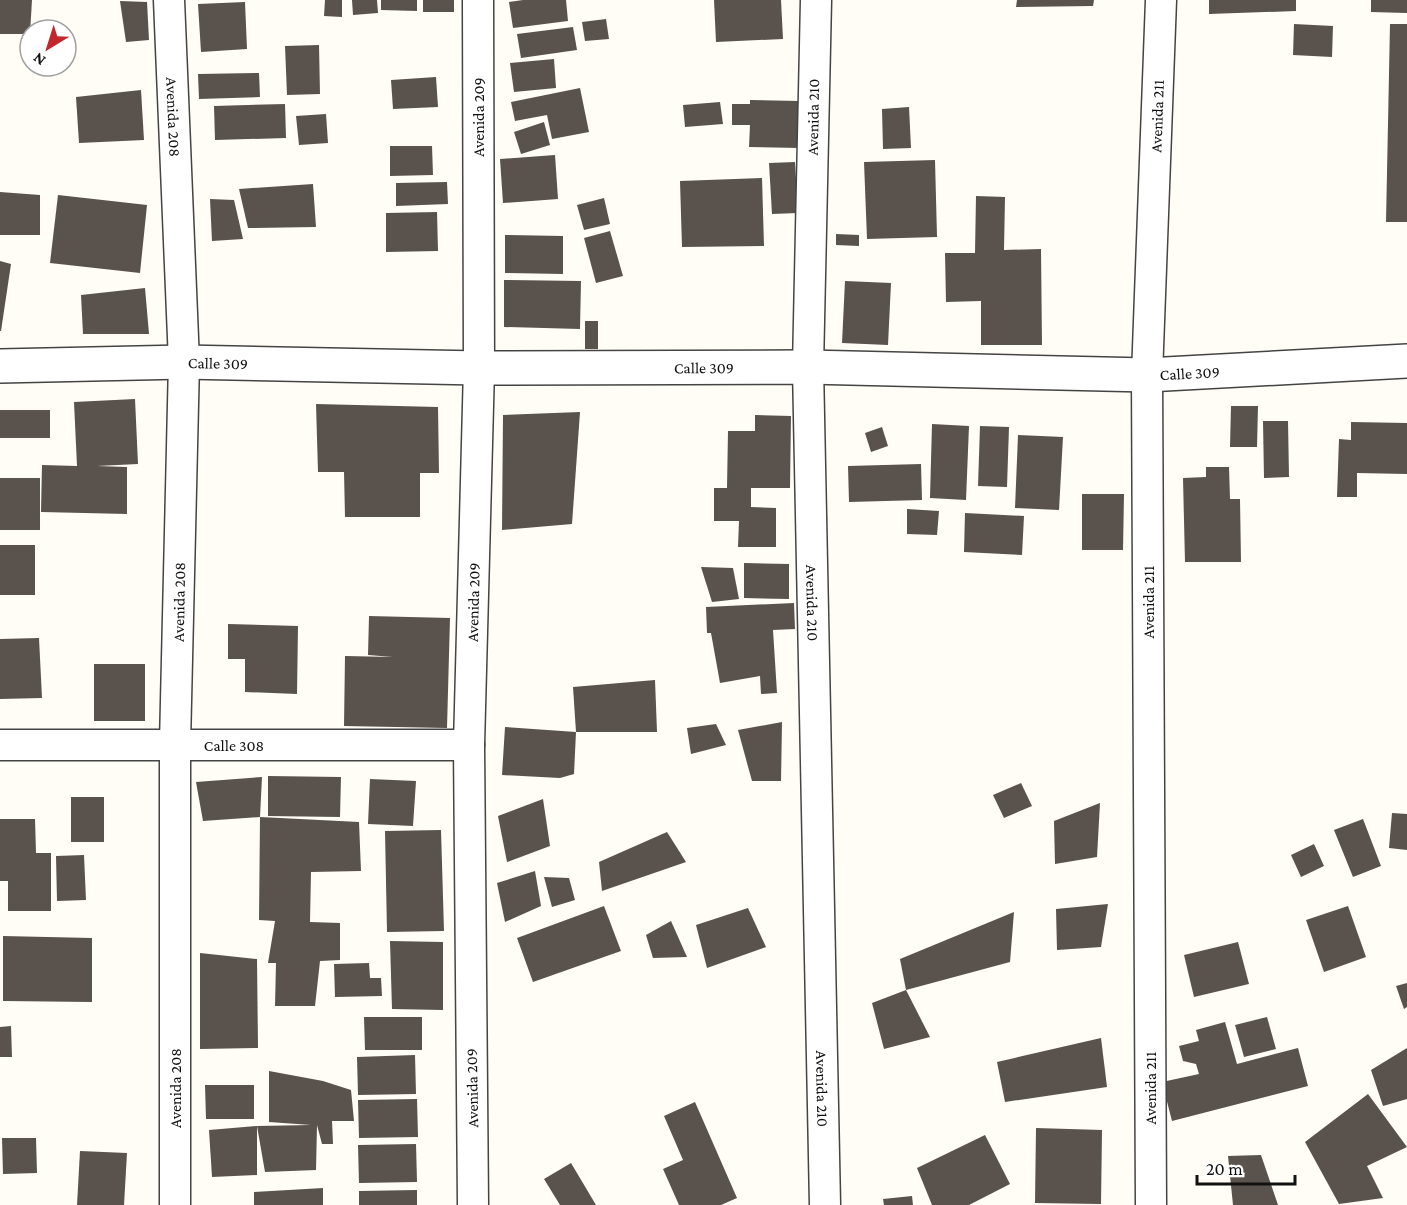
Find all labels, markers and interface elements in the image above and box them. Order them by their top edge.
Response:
north arrow [18,18,78,78]
text: N [29,49,49,69]
street label: Avenida 208 [164,77,184,157]
street label: Avenida 209 [470,77,487,157]
street label: Avenida 210 [804,79,822,155]
street label: Avenida 211 [1147,79,1167,153]
street label: Calle 309 [188,354,248,372]
street label: Calle 309 [674,359,734,376]
street label: Calle 309 [1159,363,1220,383]
street label: Avenida 208 [170,562,188,642]
street label: Avenida 209 [463,562,482,642]
street label: Avenida 210 [804,564,822,641]
street label: Avenida 211 [1140,566,1157,638]
street label: Calle 308 [204,737,264,754]
street label: Avenida 208 [167,1048,184,1128]
street label: Avenida 209 [463,1048,481,1128]
street label: Avenida 210 [813,1050,832,1127]
street label: Avenida 211 [1142,1052,1159,1124]
scale bar [1197,1148,1294,1186]
text: 20 m [1206,1159,1243,1179]

